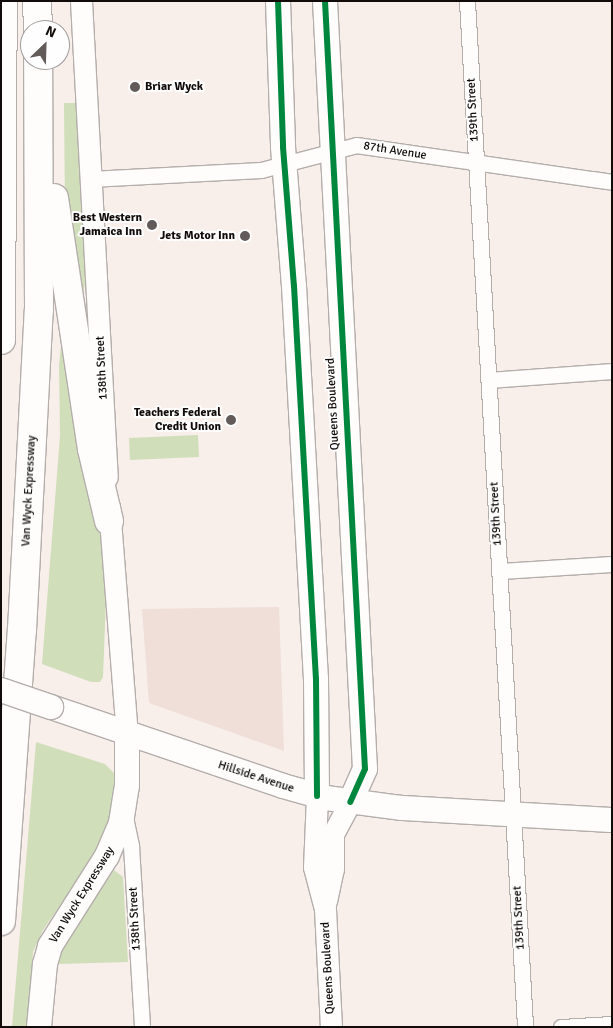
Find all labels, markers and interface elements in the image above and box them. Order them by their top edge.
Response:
north arrow [20,20,70,70]
text: N [43,22,59,42]
street label: 139th Street [464,78,482,142]
place label: Briar Wyck [145,80,203,94]
marker: Briar Wyck [129,81,141,93]
street label: 87th Avenue [362,139,428,163]
place label: Best Western Jamaica Inn [73,211,142,239]
marker: Best Western Jamaica Inn [146,219,158,231]
place label: Jets Motor Inn [160,229,235,243]
marker: Jets Motor Inn [239,230,251,242]
street label: 138th Street [93,336,111,400]
street label: Queens Boulevard [323,358,343,450]
place label: Teachers Federal Credit Union [134,406,221,434]
marker: Teachers Federal Credit Union [225,414,237,426]
street label: Van Wyck Expressway [19,435,39,547]
street label: 139th Street [487,482,505,546]
street label: Hillside Avenue [216,758,296,796]
street label: Van Wyck Expressway [46,844,118,946]
street label: 139th Street [510,886,528,950]
street label: 138th Street [126,887,144,951]
street label: Queens Boulevard [318,922,338,1014]

